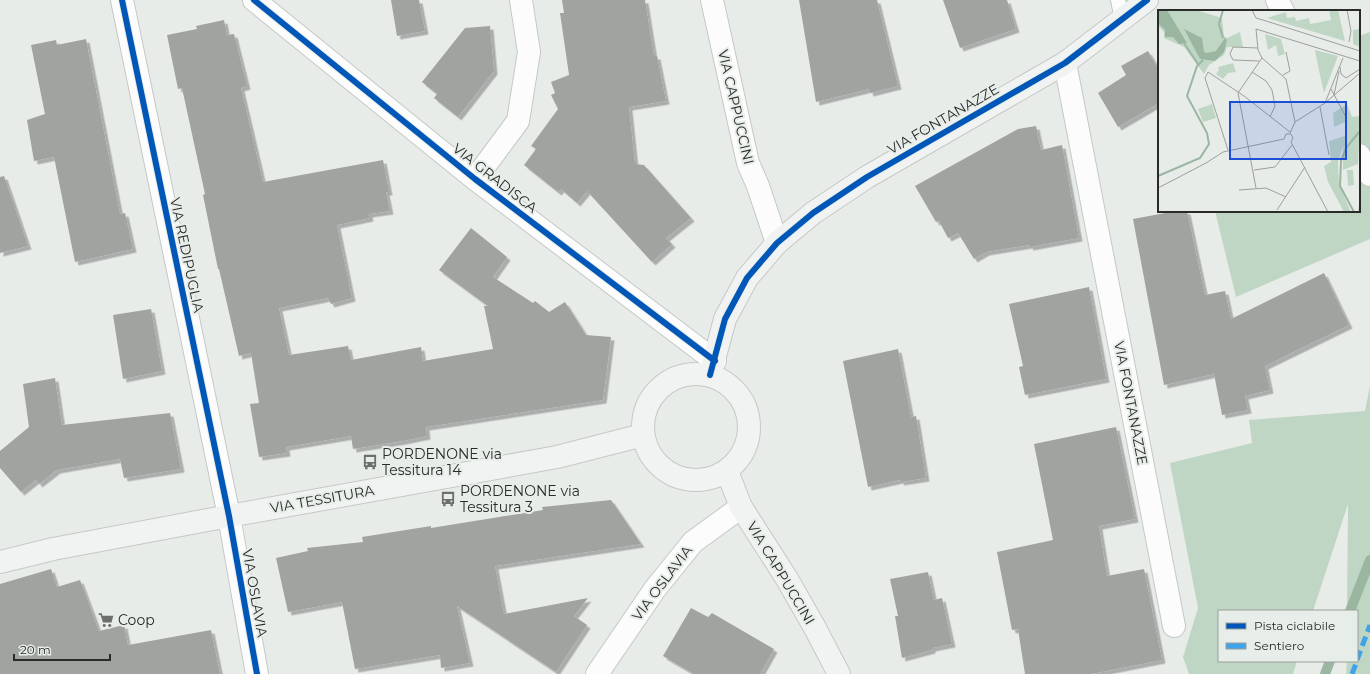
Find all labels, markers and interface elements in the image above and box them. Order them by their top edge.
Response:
inset map [1158,10,1360,212]
street label: VIA CAPPUCCINI [714,48,758,166]
street label: VIA FONTANAZZE [884,80,1002,158]
street label: VIA GRADISCA [449,139,542,217]
street label: VIA REDIPUGLIA [166,196,208,315]
street label: VIA FONTANAZZE [1110,339,1152,467]
place label: PORDENONE via Tessitura 14 [382,445,502,479]
bus stop icon: PORDENONE via Tessitura 14 [361,453,379,471]
street label: VIA TESSITURA [269,481,376,517]
place label: PORDENONE via Tessitura 3 [460,482,580,516]
bus stop icon: PORDENONE via Tessitura 3 [439,490,457,508]
street label: VIA CAPPUCCINI [743,518,819,628]
street label: VIA OSLAVIA [628,541,697,624]
street label: VIA OSLAVIA [238,547,272,640]
legend [1218,610,1358,662]
supermarket icon: Coop [97,611,115,629]
place label: Coop [118,611,155,629]
text: Pista ciclabile [1254,618,1335,633]
scale bar [14,636,110,662]
text: Sentiero [1254,638,1304,653]
text: 20 m [20,642,51,657]

